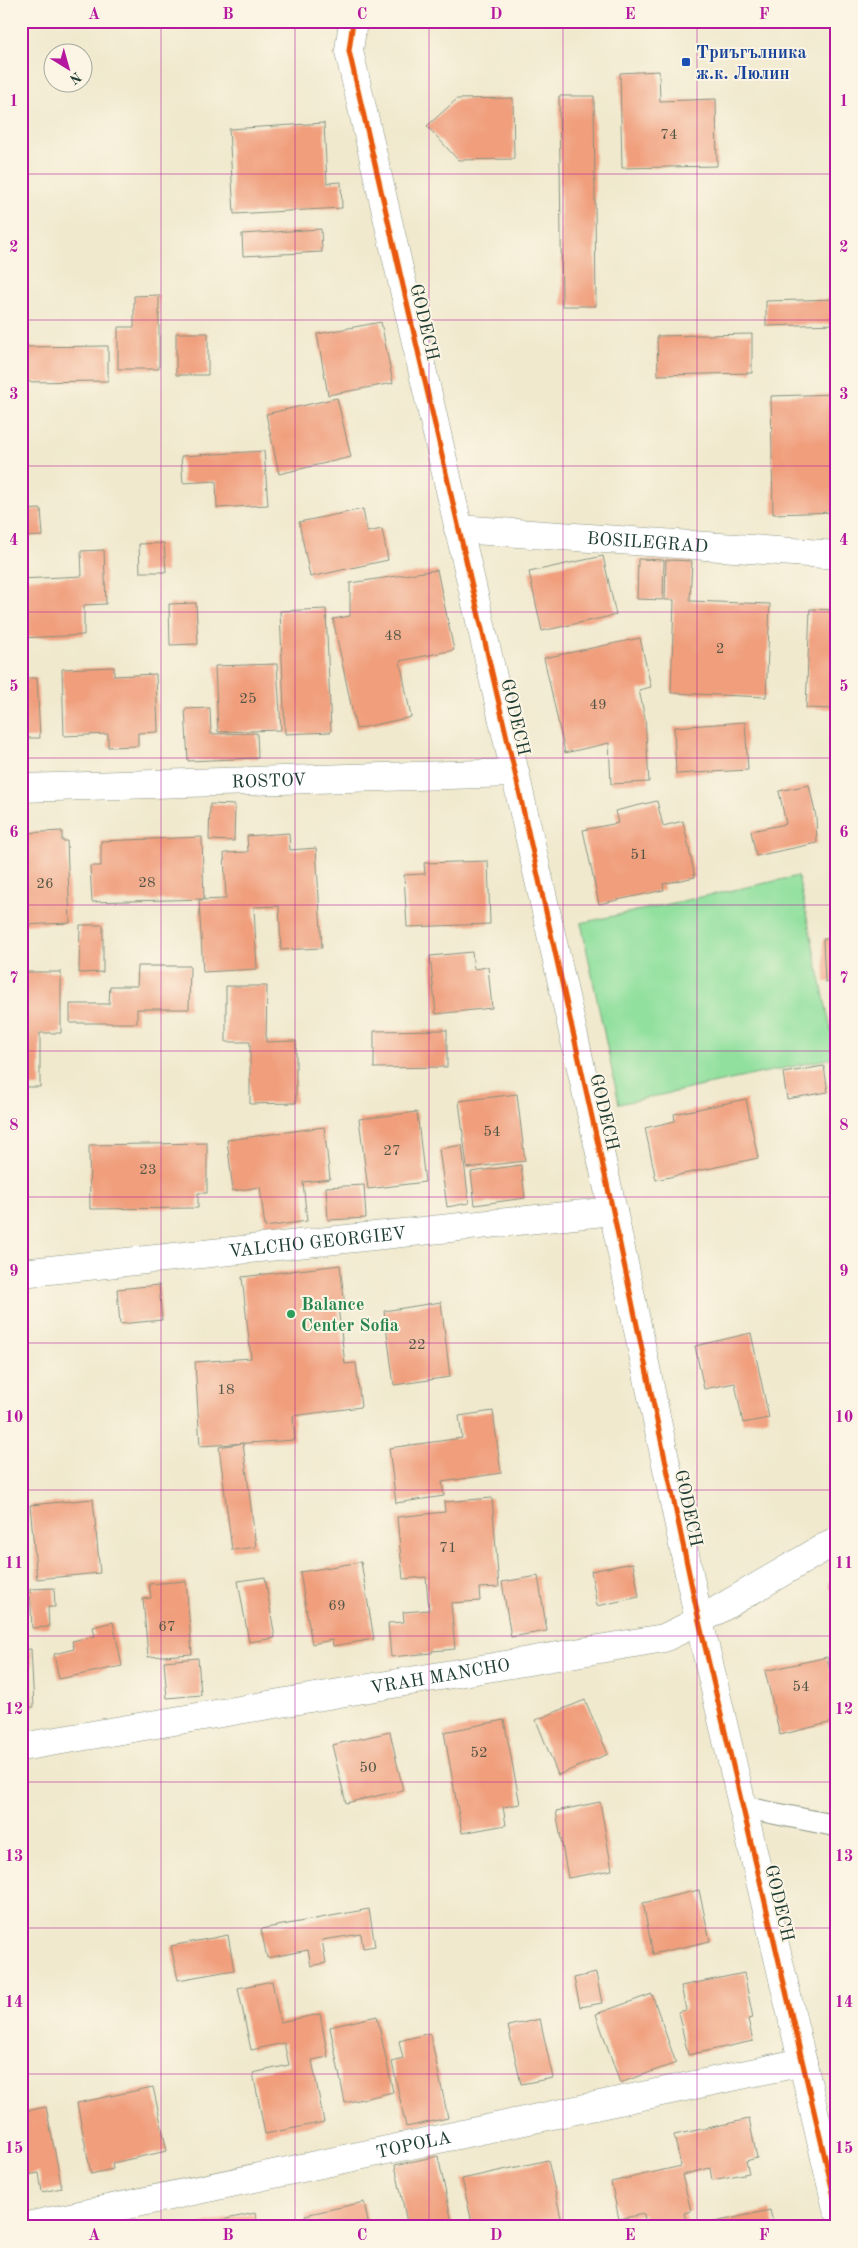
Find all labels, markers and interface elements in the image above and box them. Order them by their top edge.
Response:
text: A [88,7,100,23]
text: B [222,7,234,23]
text: C [357,7,367,23]
text: D [490,7,502,23]
text: E [624,7,636,23]
text: F [759,7,770,23]
north arrow [42,42,92,92]
place label: Триъгълника ж.к. Люлин [696,44,807,83]
marker: Триъгълника ж.к. Люлин [680,56,692,68]
text: N [66,69,84,87]
text: 1 [9,94,19,110]
text: 1 [839,94,849,110]
house number: 74 [660,128,678,143]
text: 2 [9,240,19,256]
text: 2 [839,240,849,256]
street label: GODECH [406,282,442,362]
text: 3 [9,387,19,403]
text: 3 [839,387,849,403]
street label: BOSILEGRAD [586,530,709,556]
text: 4 [9,533,19,549]
text: 4 [839,533,849,549]
house number: 48 [384,629,402,644]
house number: 2 [716,642,724,657]
street label: GODECH [497,677,533,757]
text: 5 [9,679,19,695]
text: 5 [839,679,849,695]
house number: 25 [239,692,257,707]
house number: 49 [589,698,607,713]
street label: ROSTOV [231,771,307,792]
text: 6 [9,825,19,841]
text: 6 [839,825,849,841]
house number: 51 [630,848,648,863]
house number: 28 [138,876,156,891]
house number: 26 [36,877,54,892]
text: 7 [9,971,19,987]
text: 7 [839,971,849,987]
street label: GODECH [586,1072,622,1152]
text: 8 [9,1118,19,1134]
text: 8 [839,1118,849,1134]
house number: 54 [483,1125,501,1140]
house number: 27 [383,1144,401,1159]
house number: 23 [139,1163,157,1178]
street label: VALCHO GEORGIEV [228,1225,407,1261]
text: 9 [9,1264,19,1280]
text: 9 [839,1264,849,1280]
place label: Balance Center Sofia [301,1296,399,1335]
marker: Balance Center Sofia [285,1308,297,1320]
house number: 22 [408,1338,426,1353]
house number: 18 [217,1383,235,1398]
text: 10 [5,1410,23,1426]
text: 10 [835,1410,853,1426]
street label: GODECH [671,1468,705,1548]
house number: 71 [439,1541,457,1556]
text: 11 [5,1556,23,1572]
text: 11 [835,1556,853,1572]
house number: 69 [328,1599,346,1614]
house number: 67 [158,1620,176,1635]
street label: VRAH MANCHO [369,1656,511,1698]
house number: 54 [792,1680,810,1695]
text: 12 [5,1702,23,1718]
text: 12 [835,1702,853,1718]
house number: 52 [470,1746,488,1761]
house number: 50 [359,1761,377,1776]
text: 13 [5,1849,23,1865]
text: 13 [835,1849,853,1865]
street label: GODECH [761,1863,797,1943]
text: 14 [5,1995,23,2011]
text: 14 [835,1995,853,2011]
street label: TOPOLA [374,2129,453,2162]
text: 15 [5,2141,23,2157]
text: 15 [835,2141,853,2157]
text: A [88,2228,100,2244]
text: B [222,2228,234,2244]
text: C [357,2228,367,2244]
text: D [490,2228,502,2244]
text: E [624,2228,636,2244]
text: F [759,2228,770,2244]

